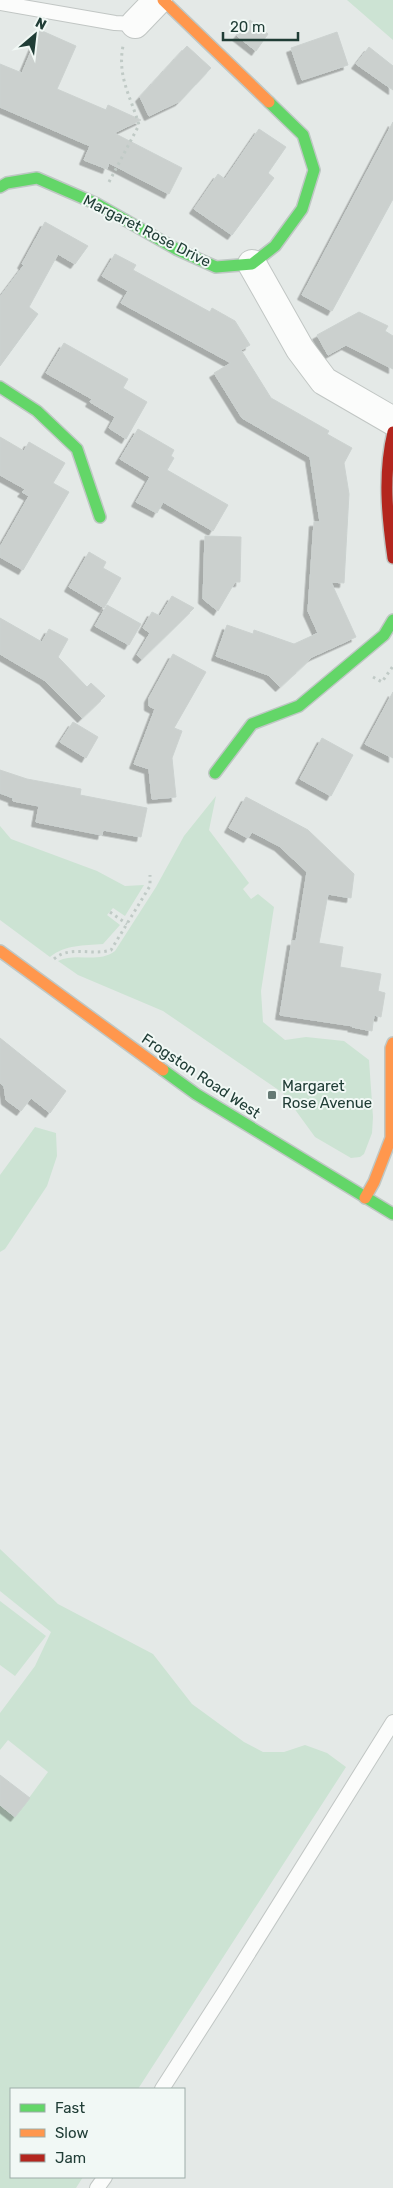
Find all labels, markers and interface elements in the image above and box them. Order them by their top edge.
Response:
north arrow [10,10,60,60]
scale bar [223,10,298,42]
text: N [32,14,49,34]
text: 20 m [230,18,265,36]
street label: Margaret Rose Drive [80,191,214,271]
street label: Frogston Road West [138,1030,264,1122]
place label: Margaret Rose Avenue [282,1077,372,1112]
marker: Margaret Rose Avenue [266,1089,278,1101]
legend [10,2088,185,2178]
text: Fast [55,2099,85,2117]
text: Slow [55,2124,88,2142]
text: Jam [55,2149,86,2167]

